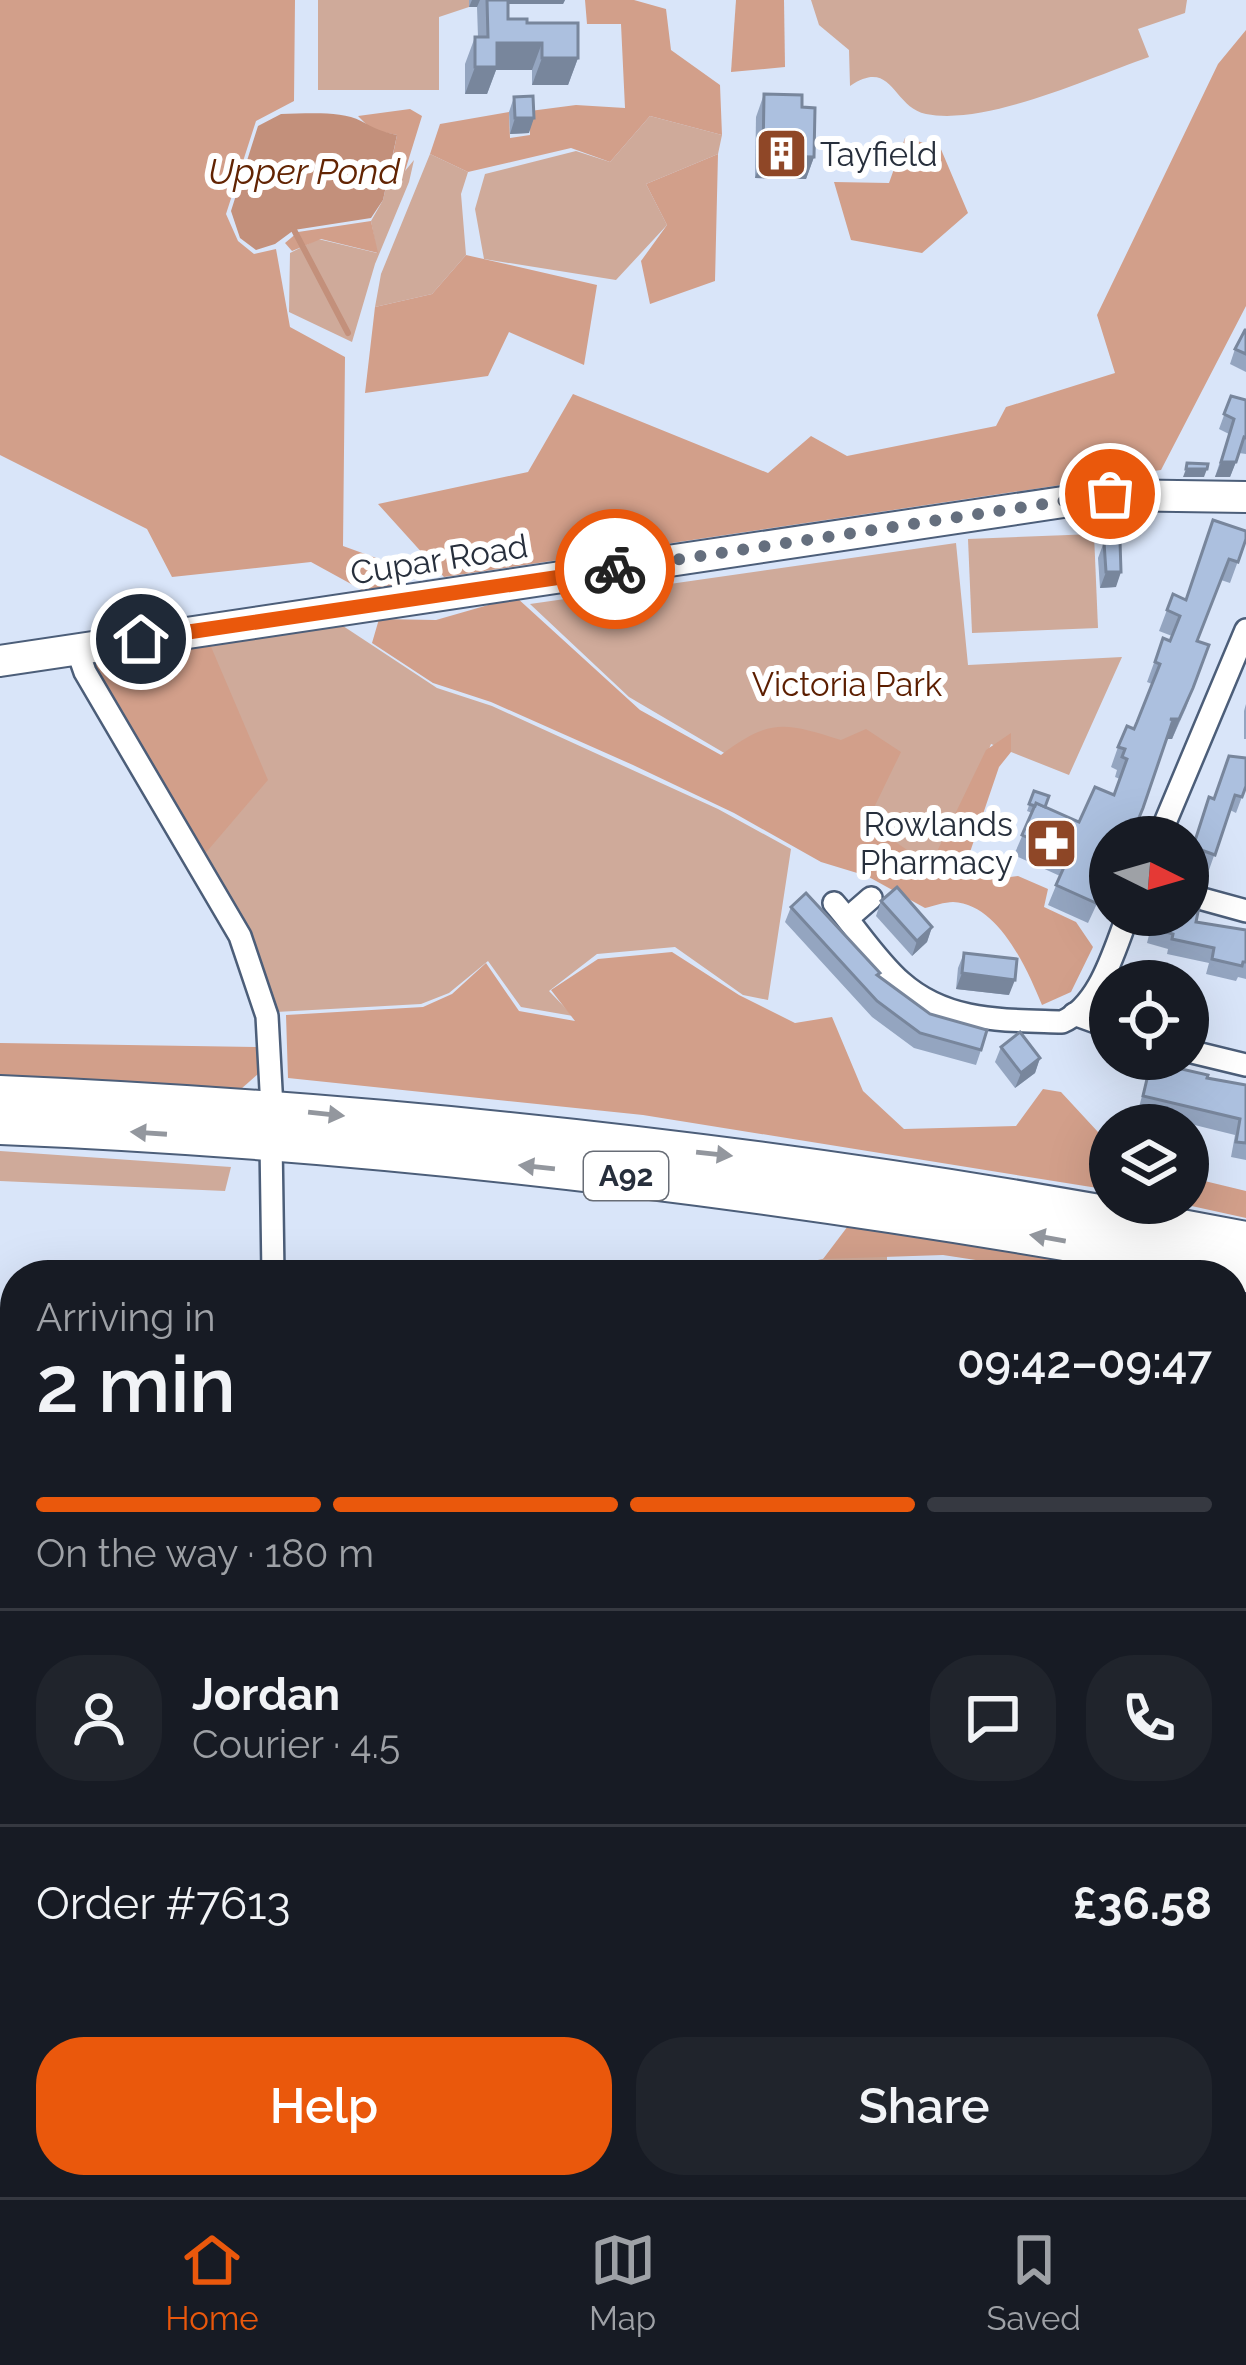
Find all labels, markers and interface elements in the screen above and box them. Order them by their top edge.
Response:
building icon: Tayfield [753,126,809,182]
place label: Tayfield [820,135,938,174]
water label: Upper Pond [208,150,401,192]
pin [1059,443,1161,545]
icon: bag [1077,461,1143,527]
courier [555,509,675,629]
street label: Cupar Road [348,526,531,593]
icon: bike [582,536,648,602]
pin [90,588,192,690]
icon: home [108,606,174,672]
park label: Victoria Park [752,665,943,704]
place label: Rowlands Pharmacy [860,805,1013,882]
pharmacy icon: Rowlands Pharmacy [1024,815,1080,871]
north arrow [1089,816,1209,936]
map controls [1089,816,1209,1224]
button: locate [1089,960,1209,1080]
one-way arrow [308,1104,345,1123]
button: layers [1089,1104,1209,1224]
one-way arrow [130,1124,167,1143]
one-way arrow [696,1145,733,1164]
road number: A92 [584,1152,668,1200]
one-way arrow [518,1157,555,1176]
one-way arrow [1029,1228,1067,1246]
text: Arriving in [36,1294,216,1340]
text: 09:42–09:47 [957,1336,1212,1389]
text: 2 min [36,1339,236,1430]
text: On the way · 180 m [36,1530,374,1576]
button: person [36,1655,162,1781]
button: chat [930,1655,1056,1781]
button: phone [1086,1655,1212,1781]
text: Jordan [192,1668,340,1721]
text: Courier · 4.5 [192,1721,400,1767]
text: Order #7613 [36,1877,291,1930]
text: £36.58 [1073,1877,1212,1930]
button: Help [36,2037,612,2175]
button: Share [636,2037,1212,2175]
tab: Home [165,2227,259,2338]
tab: Map [589,2227,656,2338]
tab: Saved [986,2227,1081,2338]

